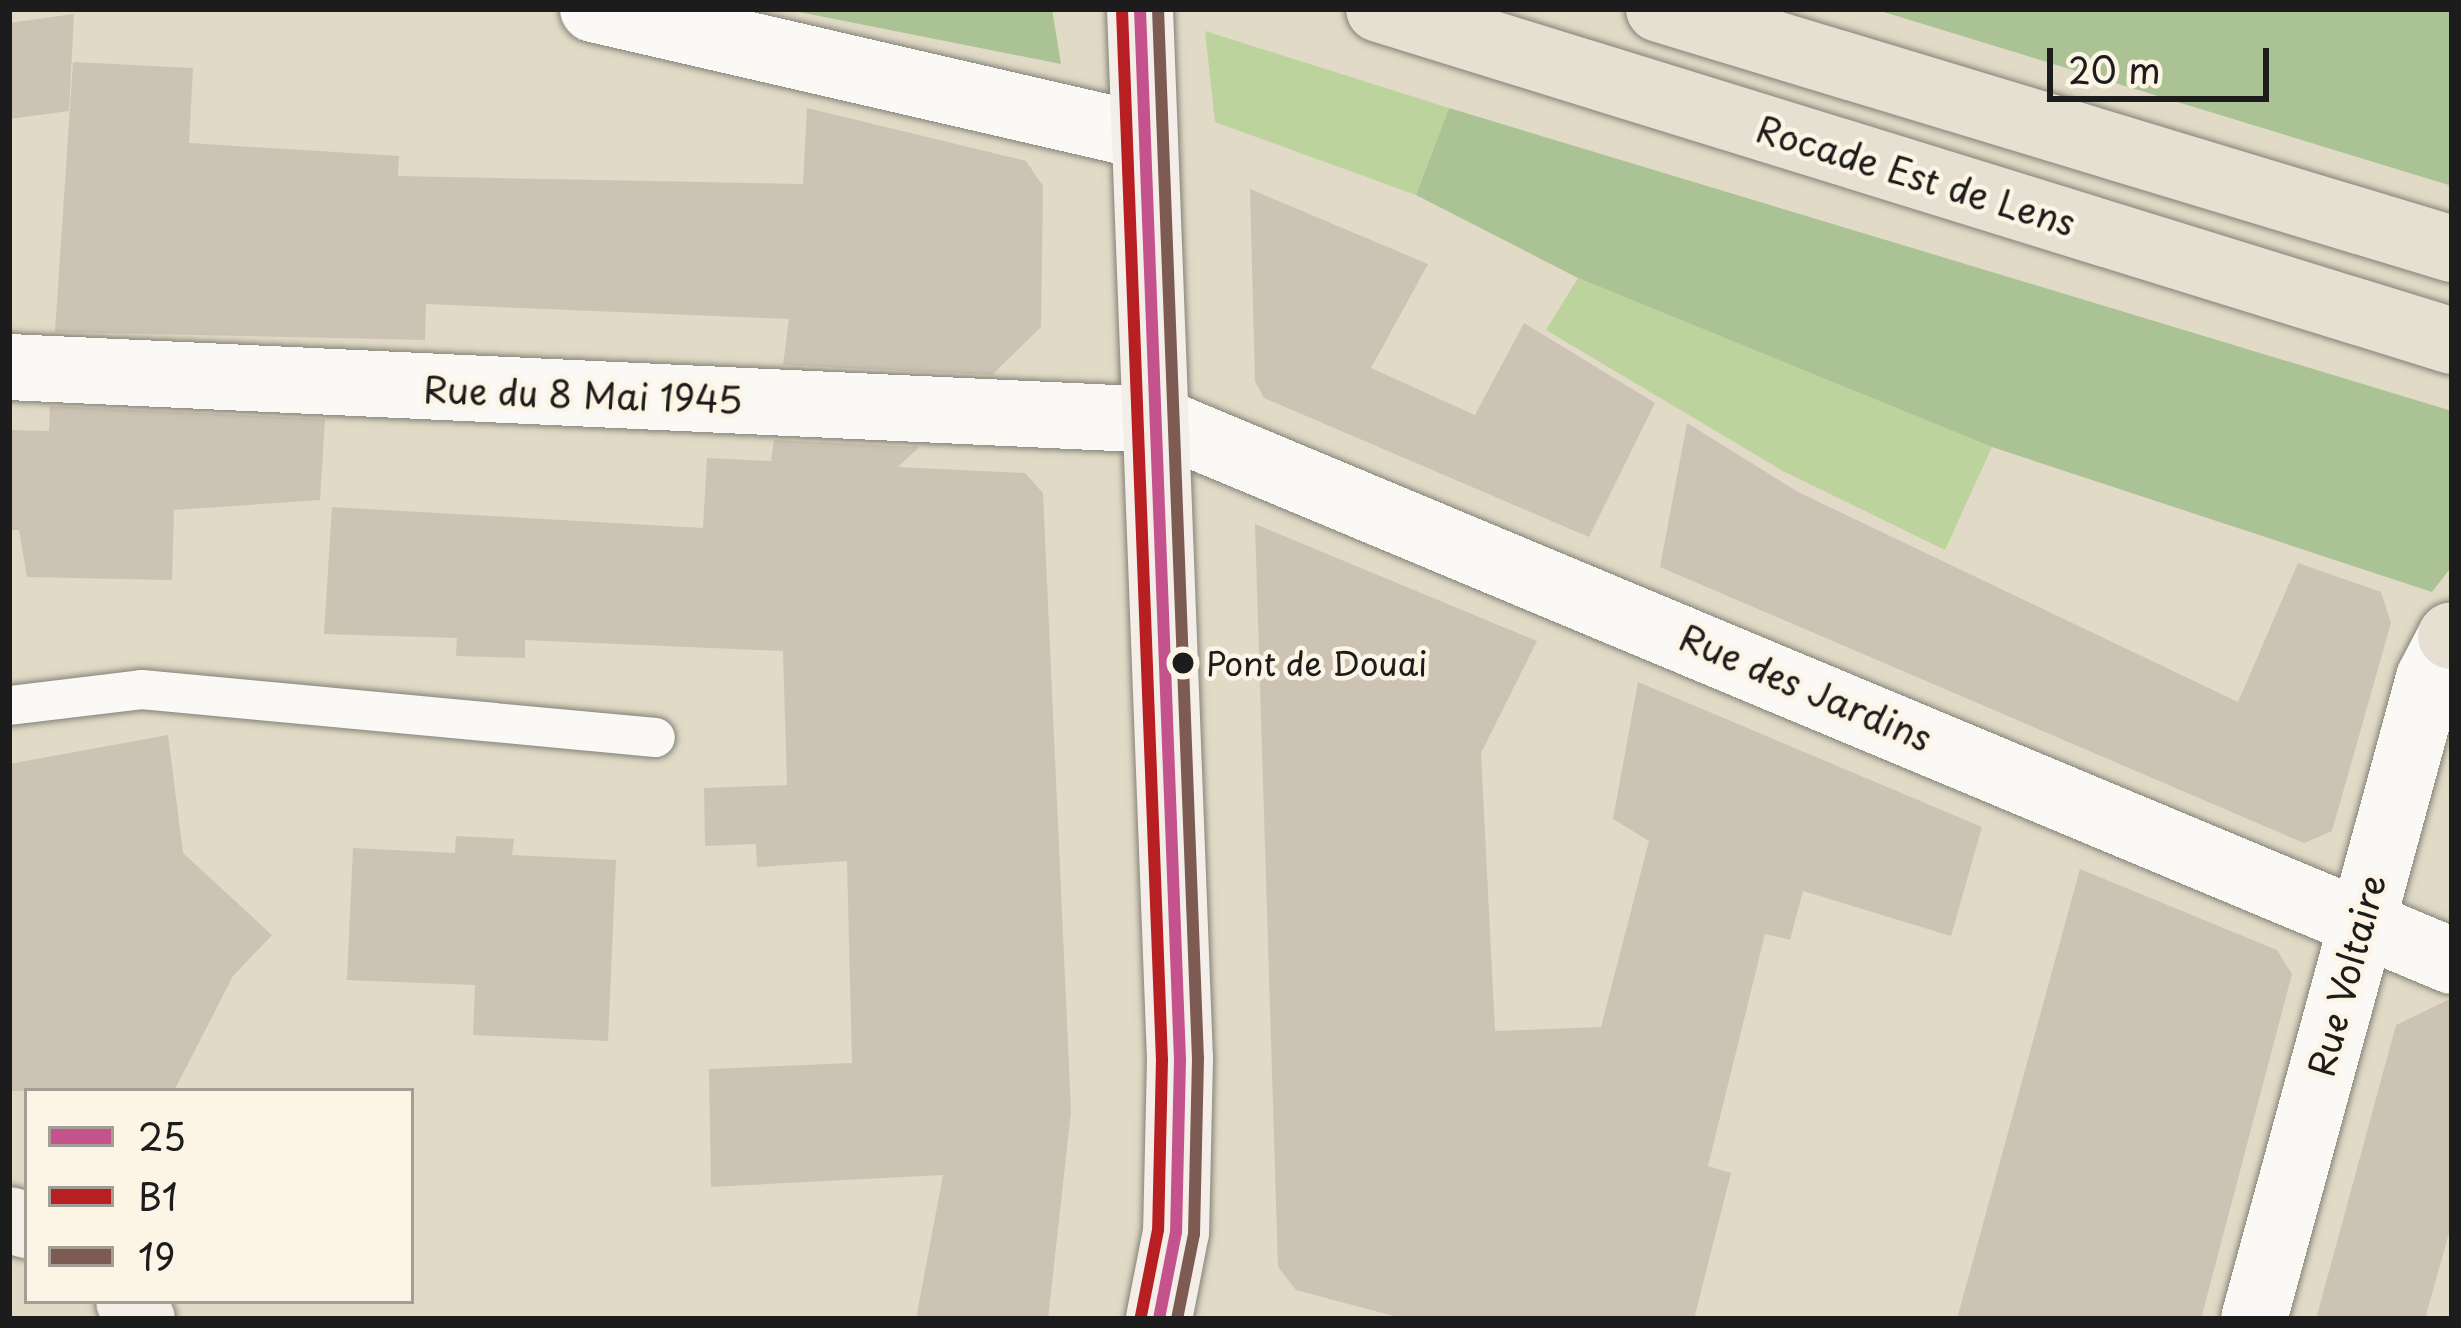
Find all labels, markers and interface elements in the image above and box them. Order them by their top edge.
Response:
scale bar [2053,24,2275,98]
text: 20 m [2068,42,2161,96]
street label: Rocade Est de Lens [1752,106,2080,244]
street label: Rue du 8 Mai 1945 [419,367,747,421]
street label: Rue des Jardins [1671,613,1941,761]
place label: Pont de Douai [1206,643,1430,683]
marker: Pont de Douai [1172,652,1194,674]
street label: Rue Voltaire [2298,868,2394,1082]
legend [24,1088,414,1304]
text: 25 [138,1109,186,1163]
text: B1 [138,1169,178,1223]
text: 19 [138,1229,175,1283]

